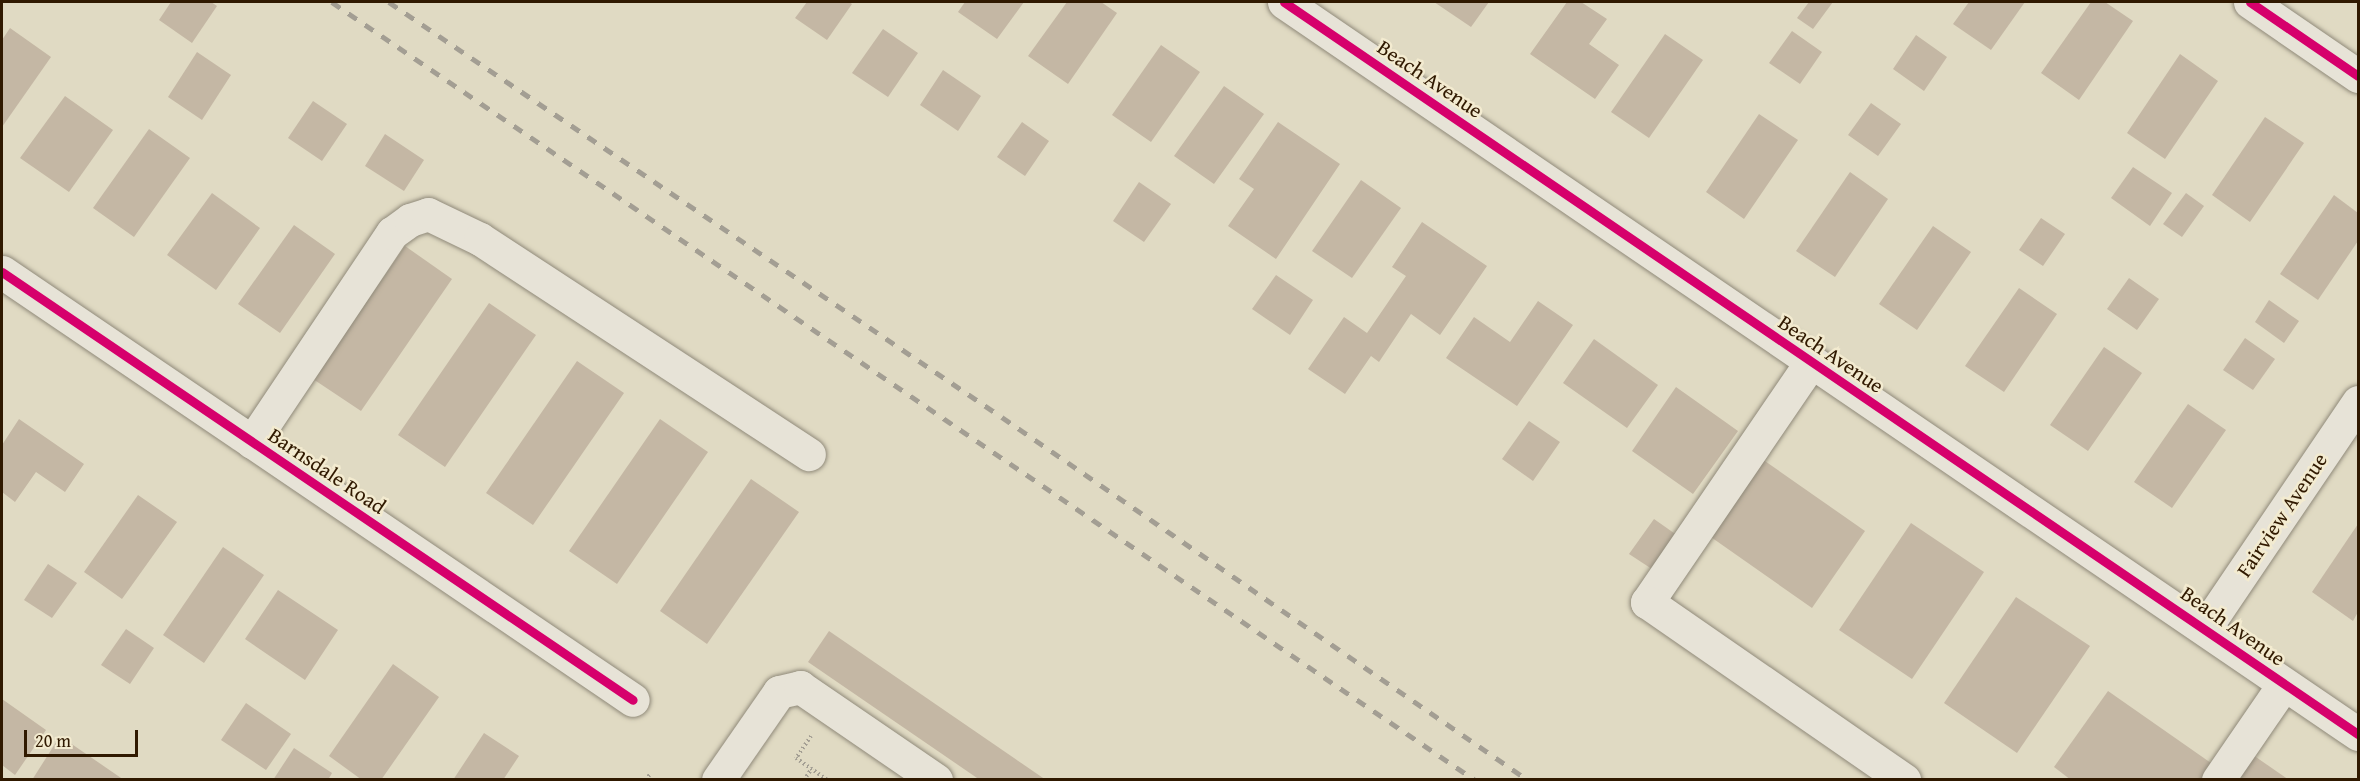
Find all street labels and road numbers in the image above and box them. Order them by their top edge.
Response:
street label: Beach Avenue [1373,35,1487,123]
street label: Beach Avenue [1774,310,1888,398]
street label: Barnsdale Road [264,423,390,519]
street label: Fairview Avenue [2231,448,2333,582]
street label: Beach Avenue [2176,581,2290,671]

